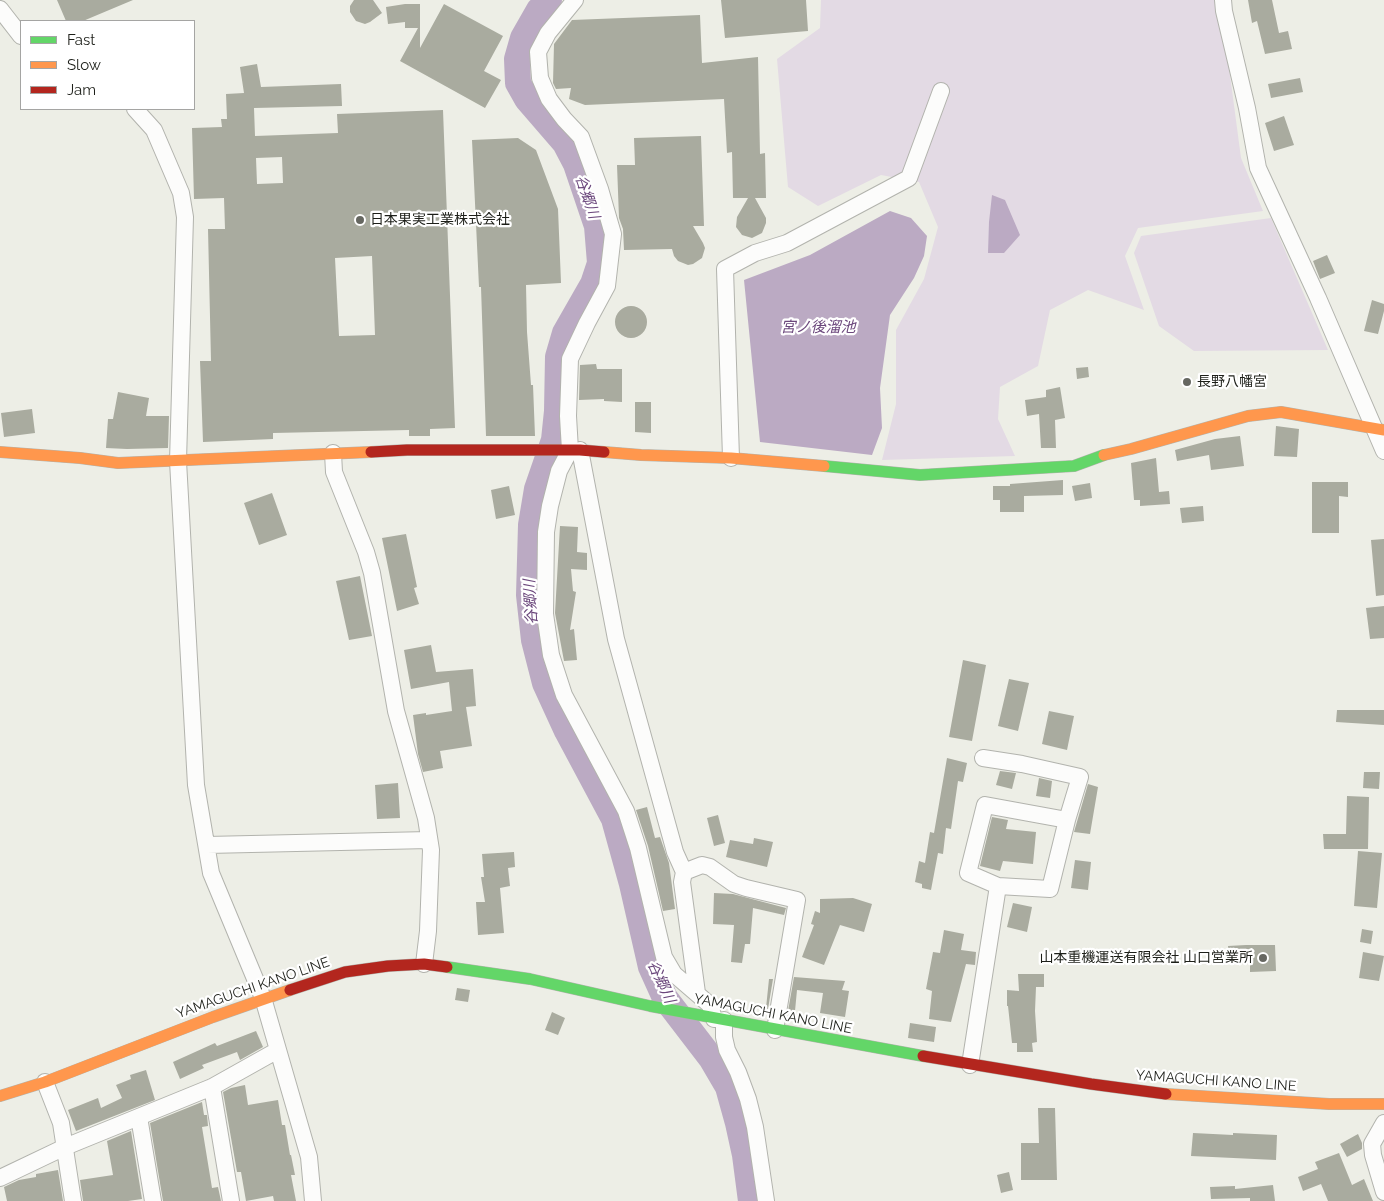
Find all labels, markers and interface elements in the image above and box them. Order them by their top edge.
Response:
legend [20,20,195,110]
text: Fast [67,31,95,49]
text: Slow [67,56,101,74]
text: Jam [67,81,96,99]
water label: 谷郷川 [571,173,603,221]
place label: 日本果実工業株式会社 [370,212,510,228]
marker: 日本果実工業株式会社 [354,214,366,226]
water label: 宮ノ後溜池 [781,318,855,336]
place label: 長野八幡宮 [1197,374,1267,390]
marker: 長野八幡宮 [1181,376,1193,388]
water label: 谷郷川 [521,579,541,625]
place label: 山本重機運送有限会社 山口営業所 [1039,950,1253,966]
marker: 山本重機運送有限会社 山口営業所 [1257,952,1269,964]
street label: YAMAGUCHI KANO LINE [174,954,332,1022]
water label: 谷郷川 [643,958,679,1006]
street label: YAMAGUCHI KANO LINE [693,990,853,1038]
street label: YAMAGUCHI KANO LINE [1135,1067,1297,1095]

